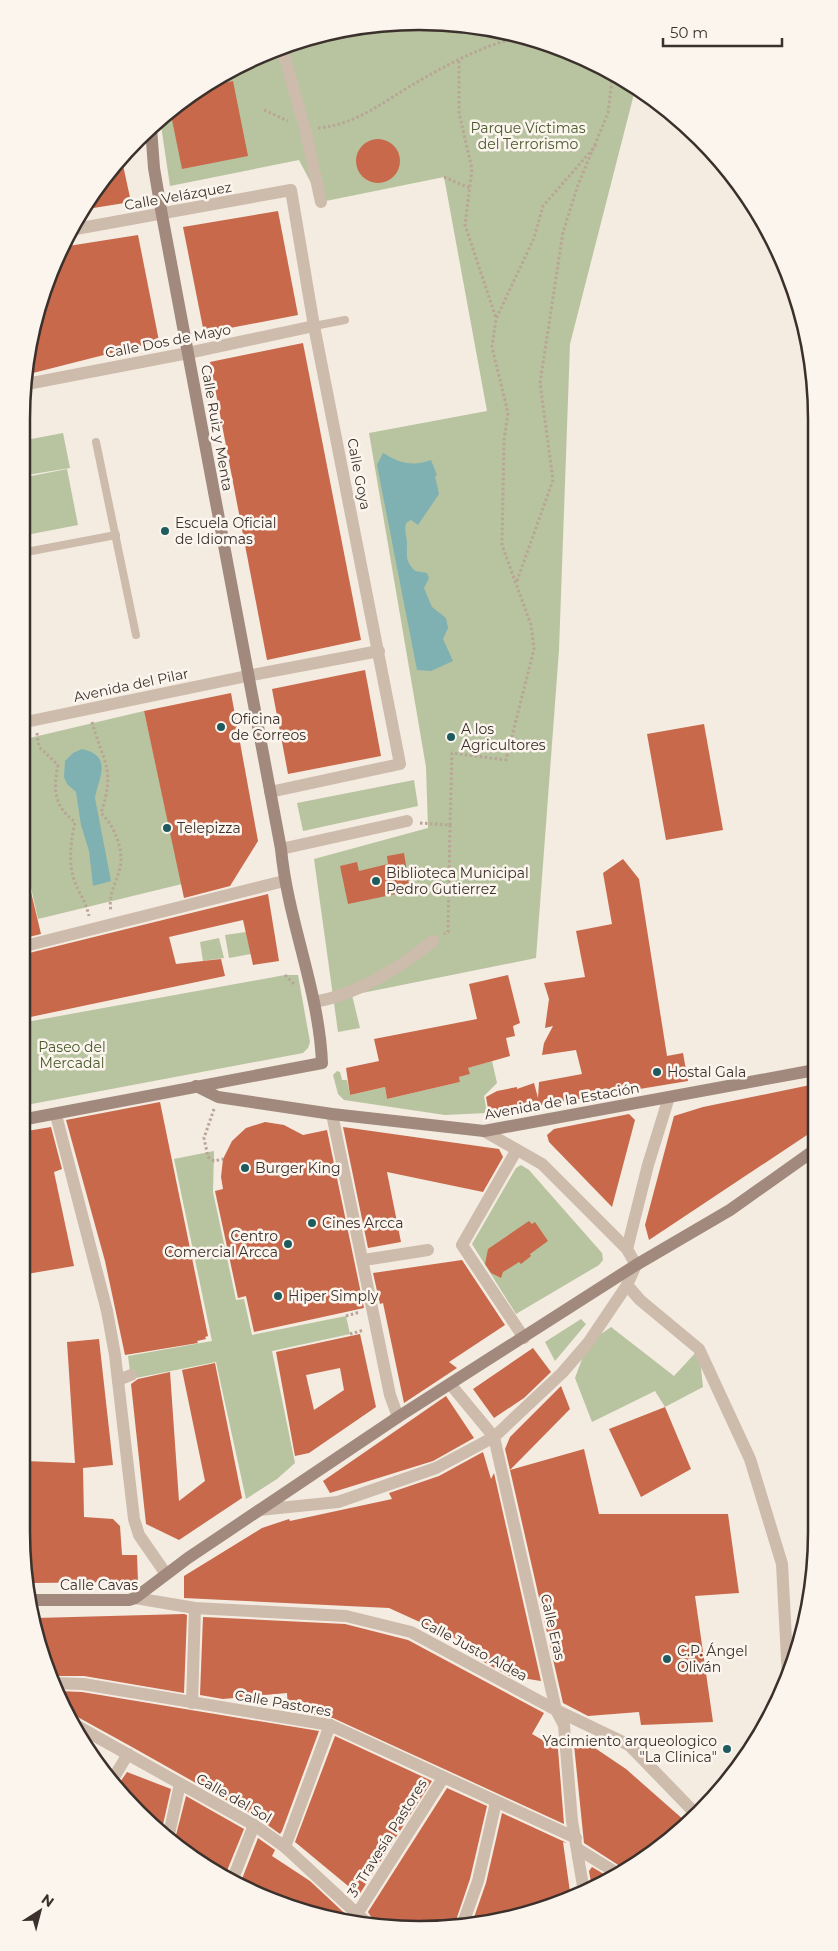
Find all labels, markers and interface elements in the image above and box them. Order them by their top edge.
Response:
scale bar [663,15,782,47]
text: 50 m [670,23,708,42]
park label: Parque Víctimas del Terrorismo [470,119,586,153]
street label: Calle Velázquez [123,178,233,214]
street label: Calle Dos de Mayo [104,320,233,362]
street label: Calle Ruiz y Menta [197,363,237,493]
street label: Calle Goya [343,437,375,511]
place label: Escuela Oficial de Idiomas [175,514,276,548]
marker: Escuela Oficial de Idiomas [159,525,171,537]
street label: Avenida del Pilar [72,664,190,706]
place label: Oficina de Correos [231,710,306,744]
place label: A los Agricultores [461,720,546,754]
marker: Oficina de Correos [215,721,227,733]
marker: A los Agricultores [445,731,457,743]
place label: Telepizza [177,819,241,837]
marker: Telepizza [161,822,173,834]
place label: Biblioteca Municipal Pedro Gutierrez [386,864,529,898]
marker: Biblioteca Municipal Pedro Gutierrez [370,875,382,887]
park label: Paseo del Mercadal [38,1038,106,1072]
place label: Hostal Gala [667,1063,746,1081]
marker: Hostal Gala [651,1066,663,1078]
street label: Avenida de la Estación [483,1079,641,1123]
place label: Burger King [255,1159,341,1177]
marker: Burger King [239,1162,251,1174]
place label: Cines Arcca [322,1214,404,1232]
marker: Cines Arcca [306,1217,318,1229]
place label: Centro Comercial Arcca [164,1227,278,1261]
marker: Centro Comercial Arcca [282,1238,294,1250]
place label: Hiper Simply [288,1287,379,1305]
marker: Hiper Simply [272,1290,284,1302]
street label: Calle Cavas [60,1576,138,1594]
street label: Calle Eras [537,1592,569,1662]
street label: Calle Justo Aldea [417,1613,531,1685]
place label: C.P. Ángel Oliván [677,1642,748,1676]
marker: C.P. Ángel Oliván [661,1653,673,1665]
street label: Calle Pastores [233,1686,333,1720]
place label: Yacimiento arqueologico "La Clinica" [543,1732,717,1766]
marker: Yacimiento arqueologico "La Clinica" [721,1743,733,1755]
street label: Calle del Sol [193,1769,275,1827]
street label: 3ª Travesía Pastores [343,1775,431,1901]
north arrow [15,1886,65,1936]
text: N [38,1890,58,1911]

